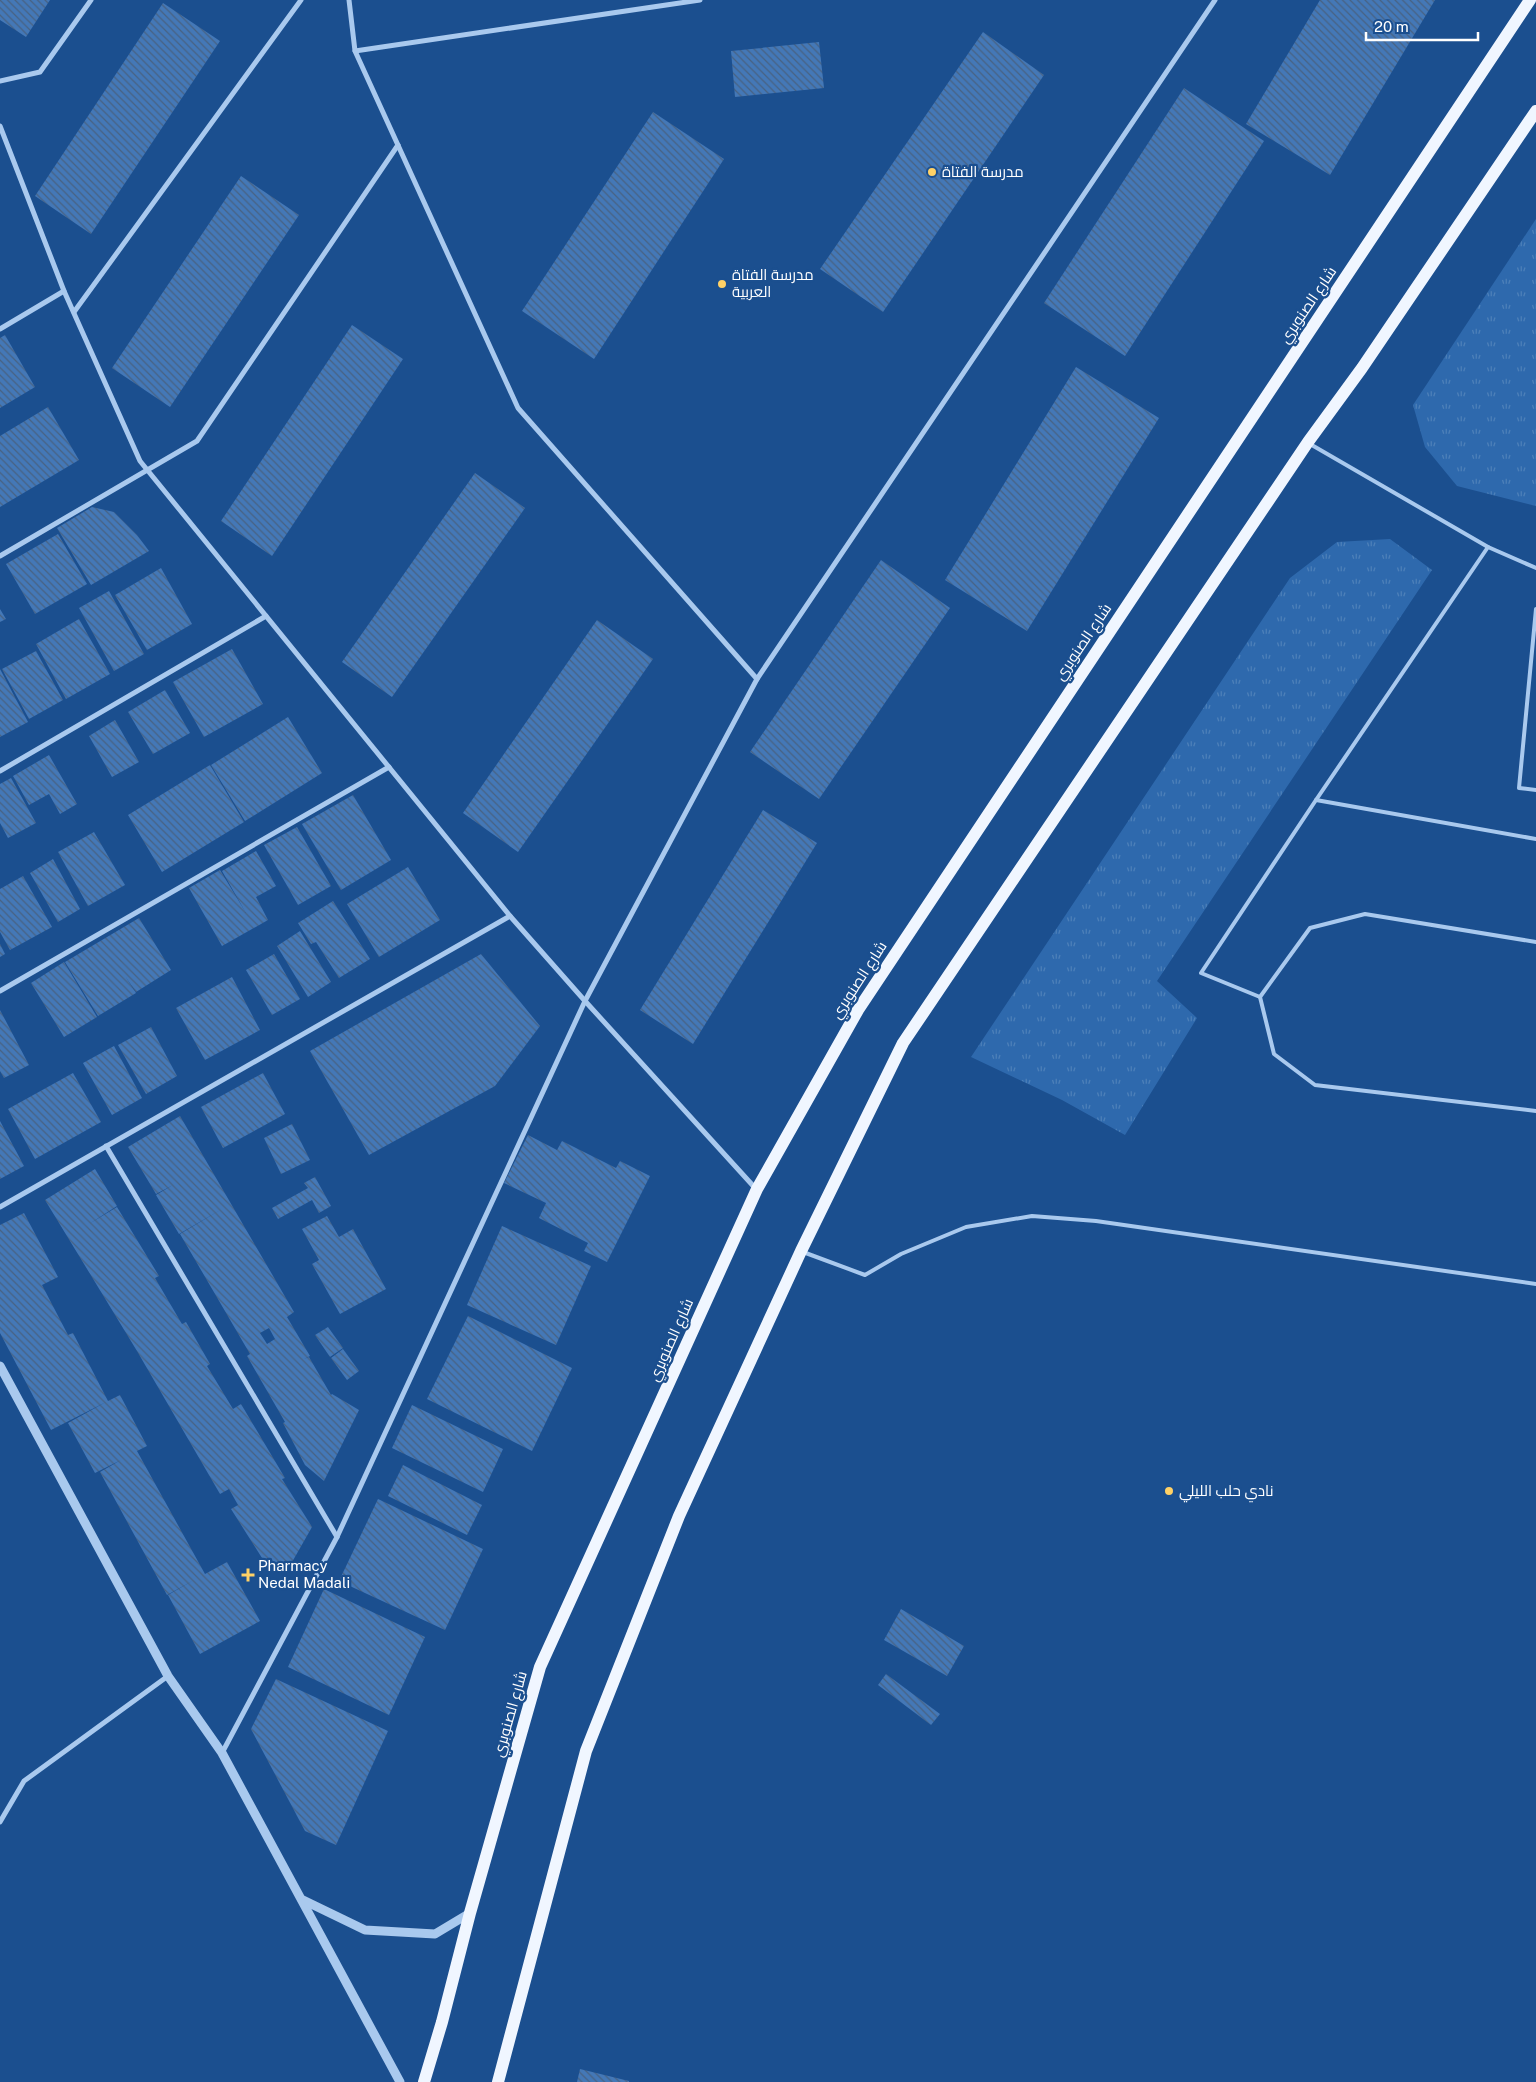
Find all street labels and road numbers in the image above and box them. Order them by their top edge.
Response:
street label: شارع الصنوبري [1276,263,1343,348]
street label: شارع الصنوبري [1051,600,1118,685]
street label: شارع الصنوبري [827,938,893,1024]
street label: شارع الصنوبري [645,1296,700,1385]
street label: شارع الصنوبري [489,1669,534,1760]

